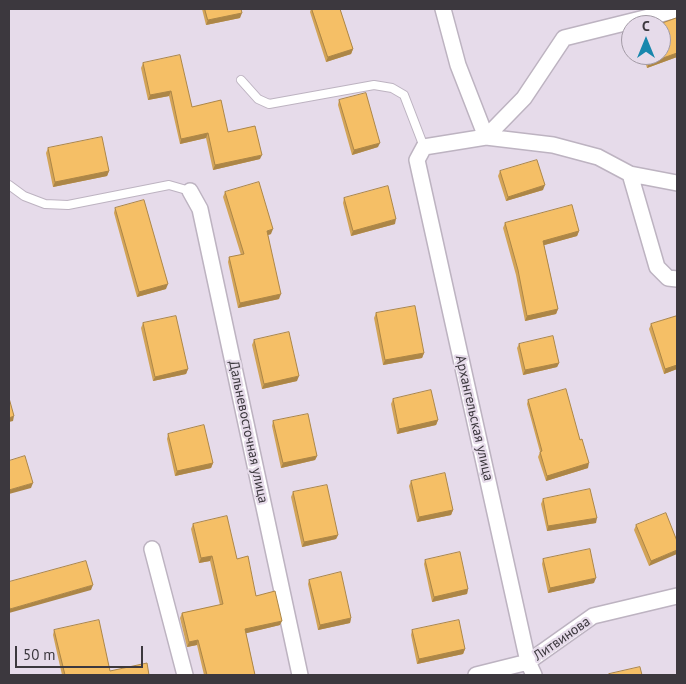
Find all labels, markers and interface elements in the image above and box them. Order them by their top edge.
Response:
north arrow [621,15,671,65]
text: С [642,17,650,35]
street label: Архангельская улица [451,354,497,482]
street label: Дальневосточная улица [225,359,271,505]
street label: Литвинова [530,613,594,665]
scale bar [18,636,145,668]
text: 50 m [23,645,56,664]

